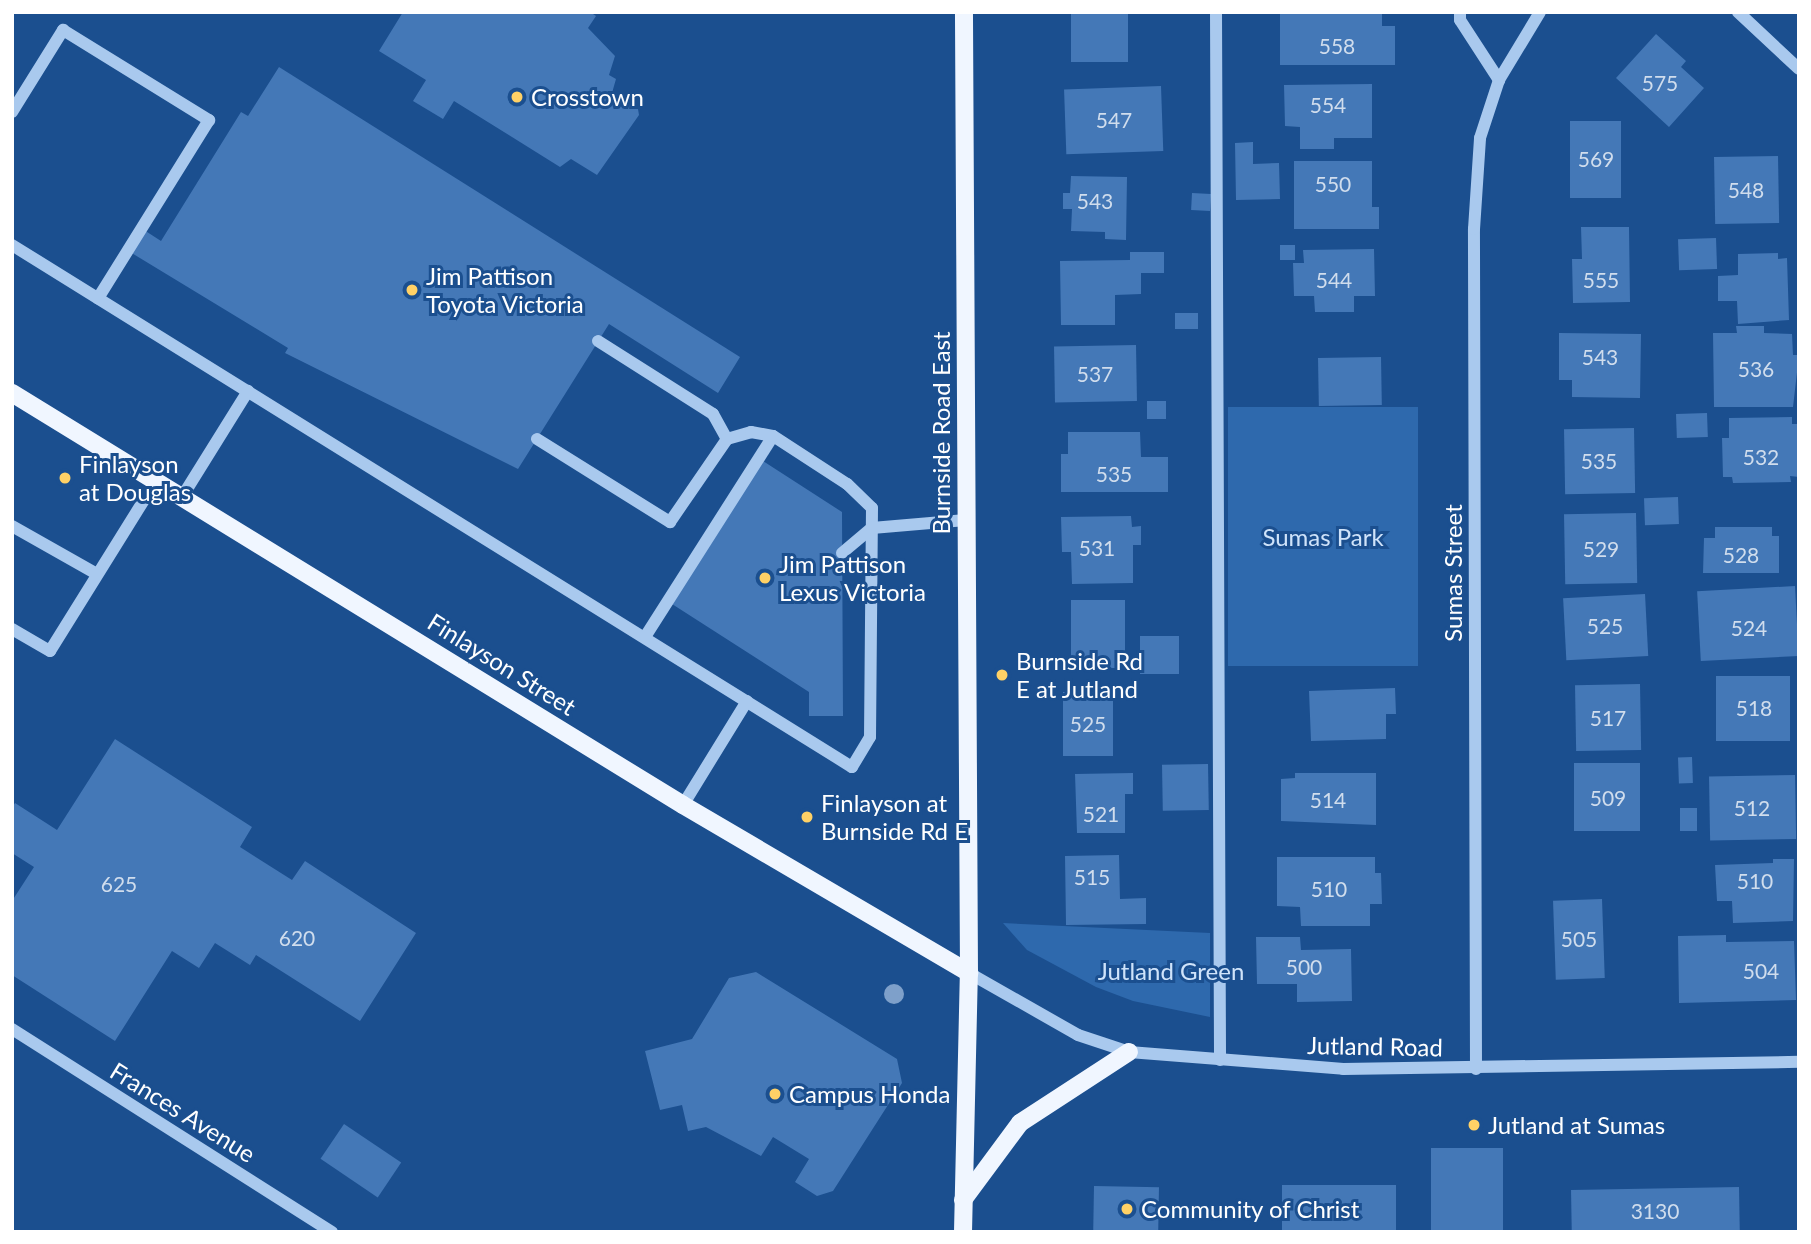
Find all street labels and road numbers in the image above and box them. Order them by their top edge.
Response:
street label: Burnside Road East [927,331,955,535]
street label: Sumas Street [1439,504,1467,642]
street label: Finlayson Street [423,607,581,721]
street label: Jutland Road [1307,1030,1443,1062]
street label: Frances Avenue [105,1056,261,1168]

